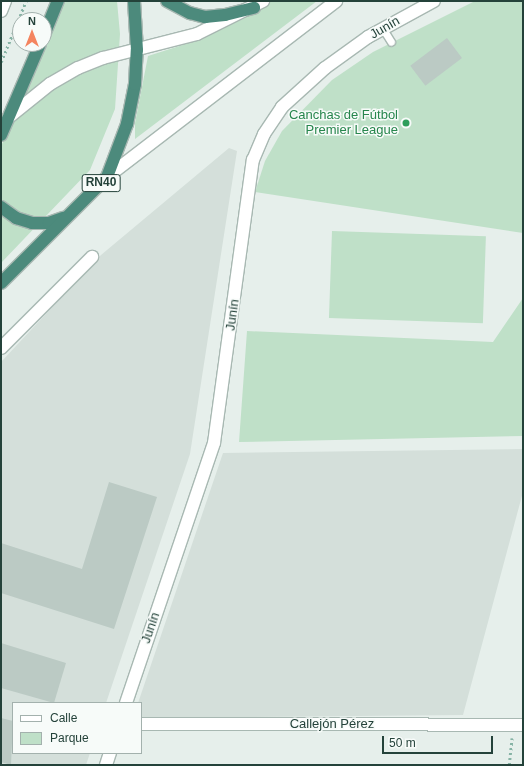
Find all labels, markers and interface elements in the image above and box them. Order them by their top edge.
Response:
north arrow [12,12,52,52]
street label: Junín [367,13,403,43]
text: N [28,15,36,27]
place label: Canchas de Fútbol Premier League [289,108,398,139]
marker: Canchas de Fútbol Premier League [401,118,411,128]
road number: RN40 [81,173,121,193]
street label: Junín [223,298,243,332]
street label: Junín [138,610,164,646]
legend [12,702,142,754]
text: Calle [50,711,77,725]
street label: Callejón Pérez [290,716,374,732]
scale bar [384,728,495,754]
text: Parque [50,731,89,745]
text: 50 m [389,736,416,750]

